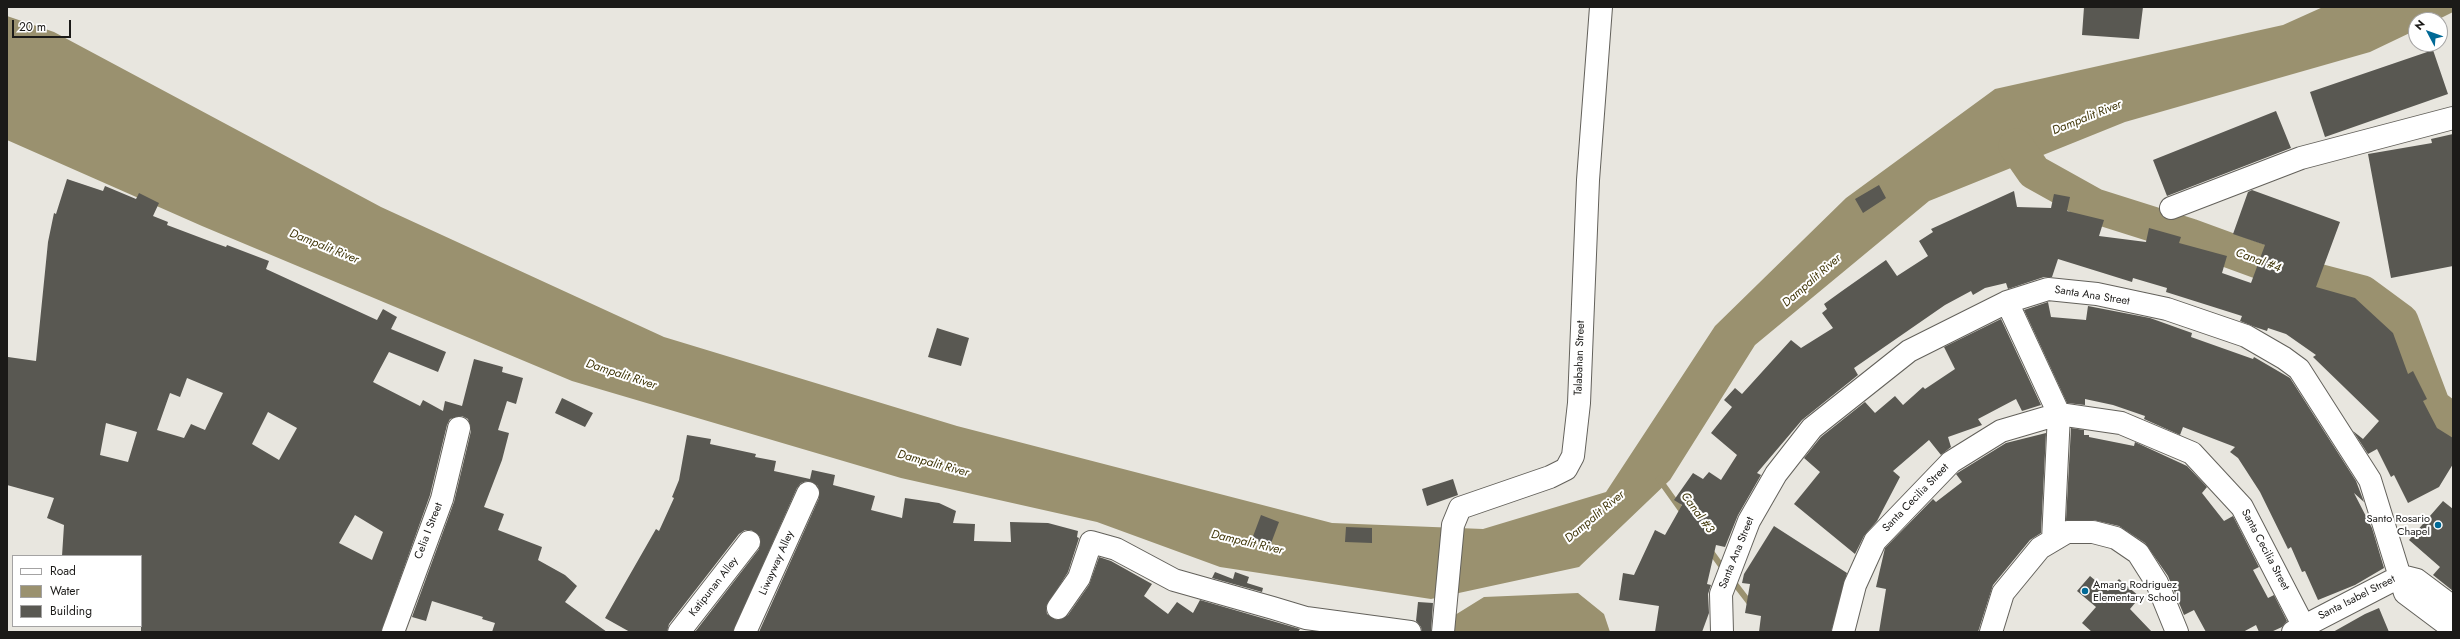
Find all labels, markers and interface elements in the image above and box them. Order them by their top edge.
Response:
scale bar [14,12,73,38]
north arrow [2408,12,2448,52]
text: N [2411,16,2429,33]
text: 20 m [19,18,46,36]
water label: Dampalit River [2050,98,2124,138]
water label: Dampalit River [287,227,361,267]
water label: Canal #4 [2233,246,2283,276]
water label: Dampalit River [1780,251,1844,311]
street label: Santa Ana Street [2053,284,2131,308]
street label: Talabahan Street [1572,320,1588,396]
water label: Dampalit River [584,357,658,393]
water label: Dampalit River [896,448,970,480]
street label: Santa Cecilia Street [1880,461,1952,535]
water label: Dampalit River [1562,488,1628,546]
water label: Canal #3 [1677,490,1717,536]
street label: Celia I Street [412,501,446,561]
street label: Santa Cecilia Street [2238,507,2292,593]
place label: Santo Rosario Chapel [2366,512,2430,538]
street label: Santa Ana Street [1717,515,1757,591]
marker: Santo Rosario Chapel [2433,520,2443,530]
water label: Dampalit River [1210,528,1284,558]
street label: Liwayway Alley [757,529,797,597]
legend [12,555,142,627]
street label: Katipunan Alley [687,555,741,619]
text: Road [50,562,76,580]
street label: Santa Isabel Street [2316,573,2398,623]
place label: Amang Rodriguez Elementary School [2093,578,2179,604]
text: Water [50,582,80,600]
marker: Amang Rodriguez Elementary School [2080,586,2090,596]
text: Building [50,602,92,620]

